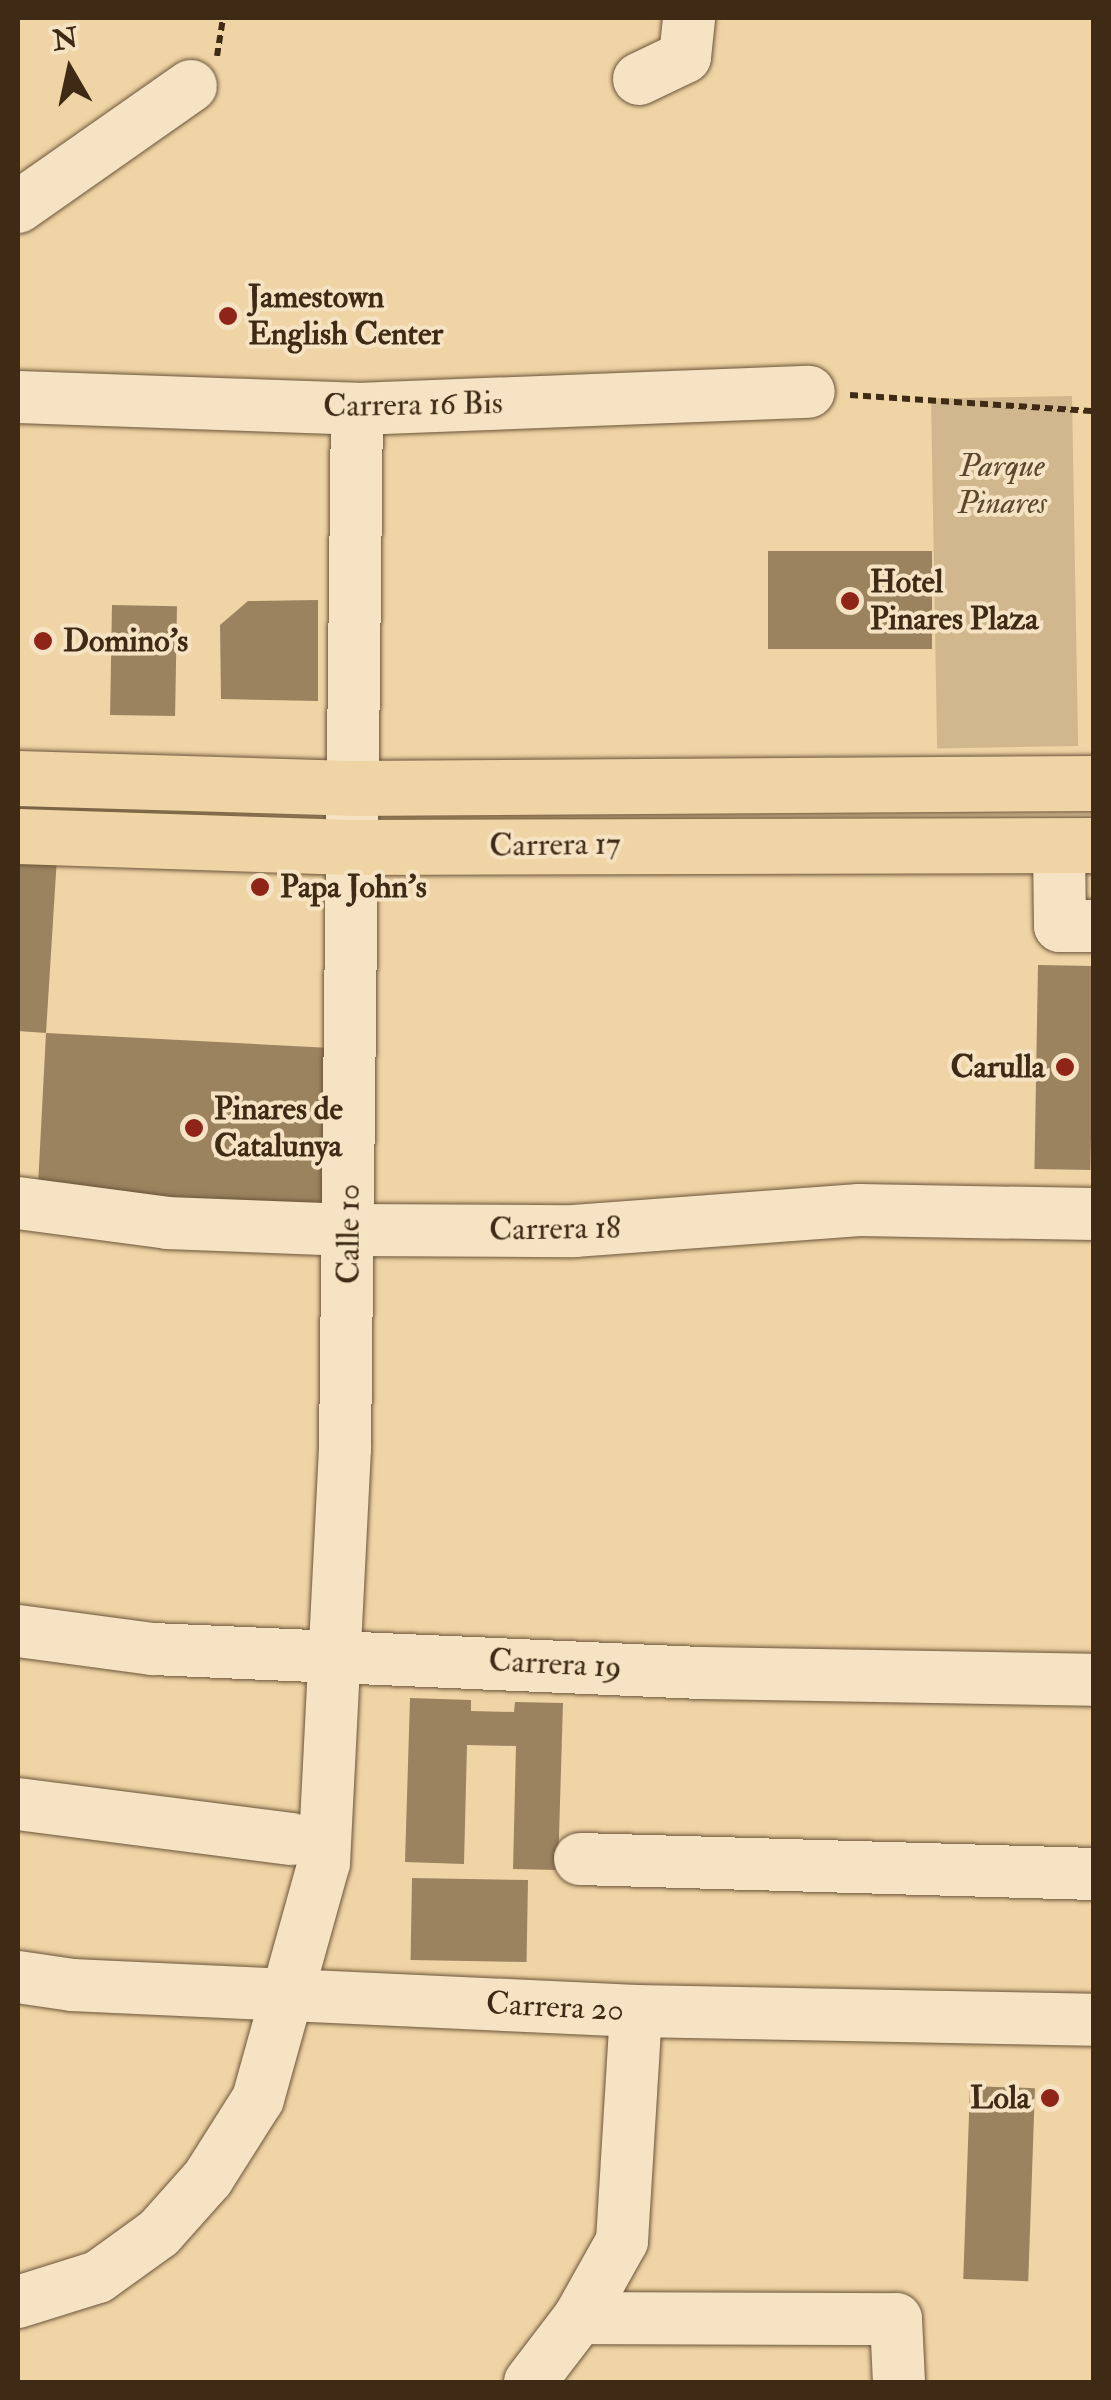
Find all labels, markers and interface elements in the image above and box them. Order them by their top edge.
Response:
north arrow [20,20,120,120]
text: N [50,21,80,59]
place label: Jamestown English Center [248,279,443,354]
marker: Jamestown English Center [217,305,239,327]
street label: Carrera 16 Bis [323,384,503,426]
park label: Parque Pinares [957,448,1047,523]
place label: Hotel Pinares Plaza [870,564,1038,639]
marker: Hotel Pinares Plaza [839,590,861,612]
place label: Domino's [63,622,188,660]
marker: Domino's [32,630,54,652]
street label: Carrera 17 [489,825,621,865]
place label: Papa John's [280,868,427,906]
marker: Papa John's [249,876,271,898]
place label: Carulla [950,1048,1045,1086]
marker: Carulla [1054,1056,1076,1078]
place label: Pinares de Catalunya [214,1091,343,1166]
marker: Pinares de Catalunya [183,1117,205,1139]
street label: Calle 10 [330,1184,368,1284]
street label: Carrera 18 [489,1209,621,1249]
street label: Carrera 19 [488,1641,622,1687]
street label: Carrera 20 [485,1984,625,2030]
place label: Lola [970,2079,1030,2117]
marker: Lola [1039,2087,1061,2109]

